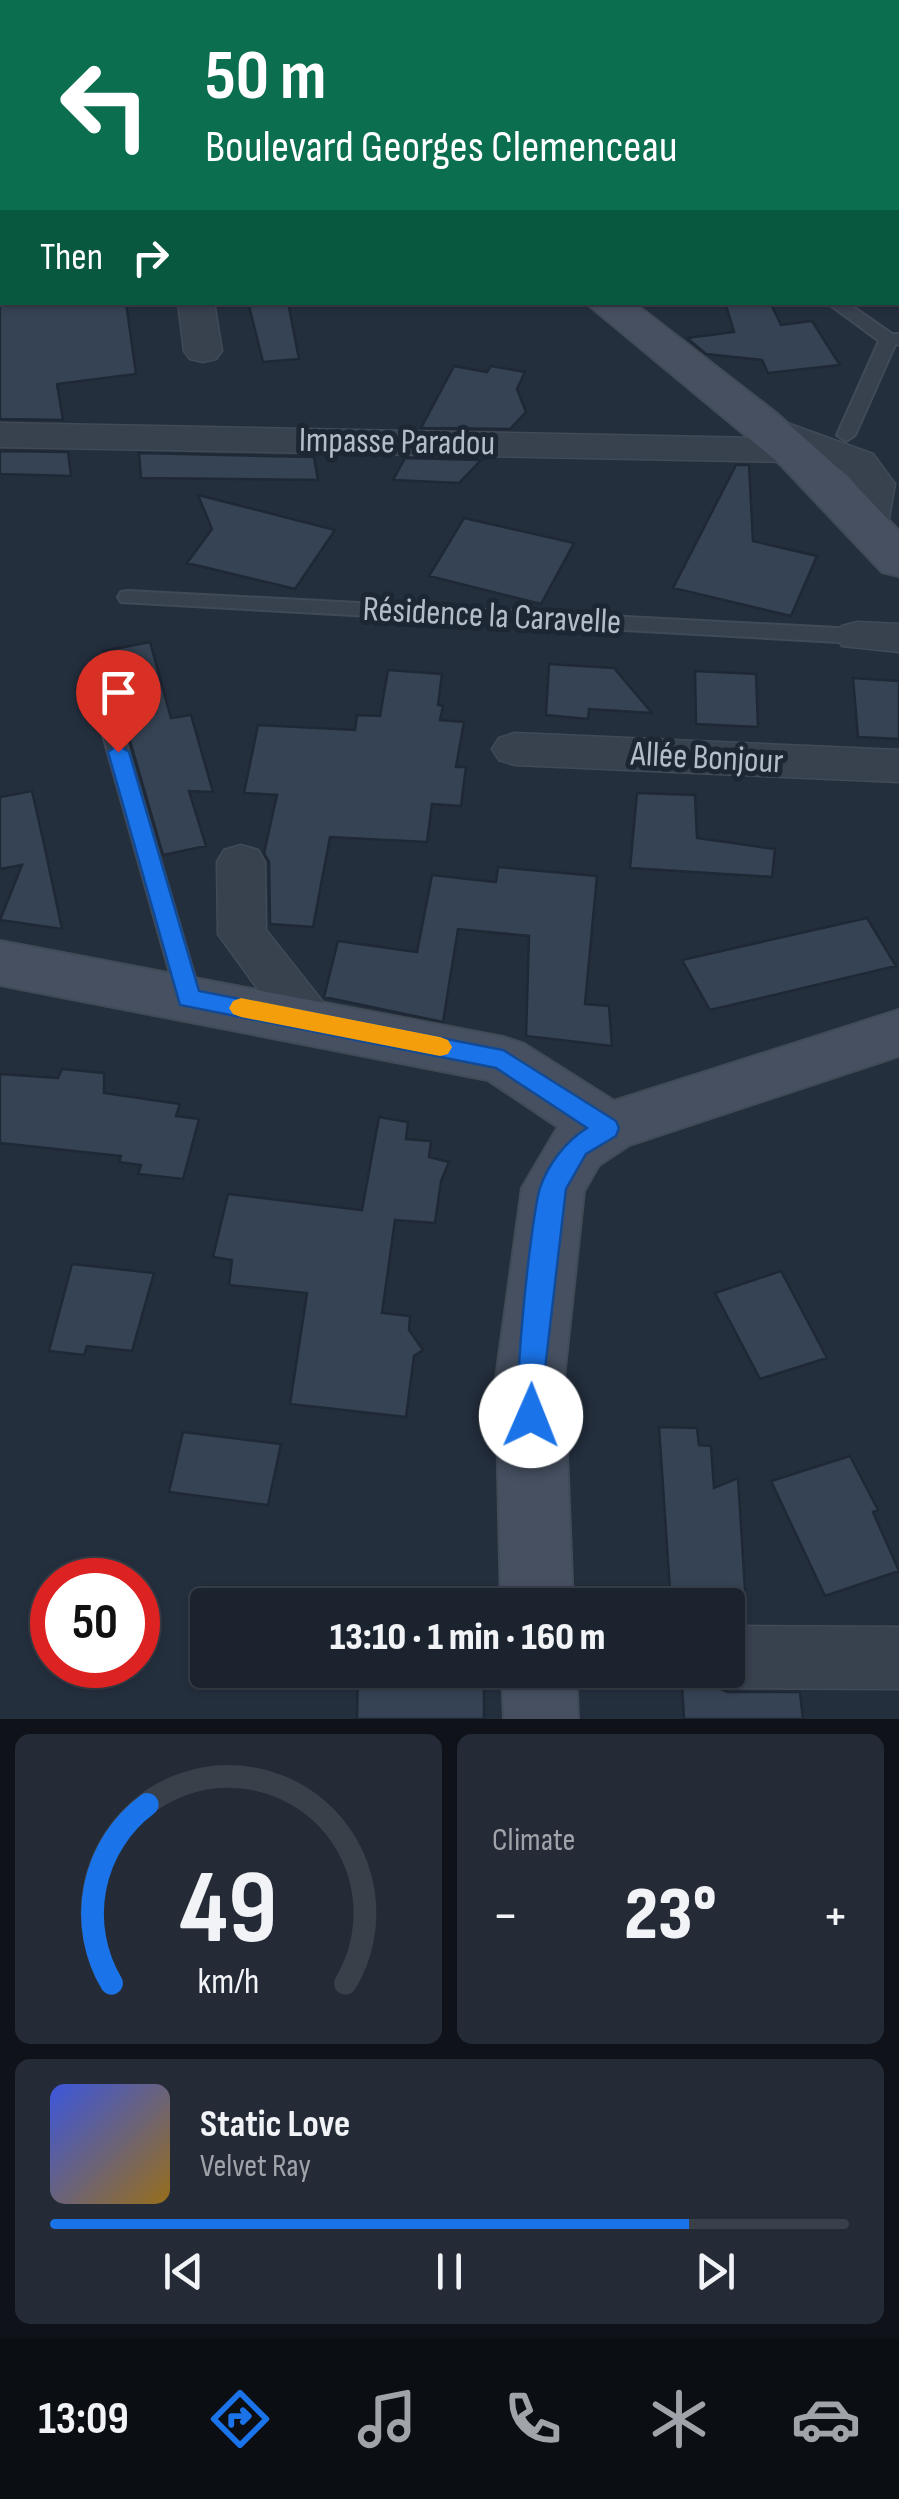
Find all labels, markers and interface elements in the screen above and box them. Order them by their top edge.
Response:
text: 50 m [205,35,326,119]
icon: left [40,40,170,170]
text: Boulevard Georges Clemenceau [205,120,678,175]
icon: right [123,230,178,285]
text: Then [40,235,103,280]
street label: Impasse Paradou [298,419,496,465]
street label: Résidence la Caravelle [362,588,622,644]
pin [76,650,161,753]
icon: arrive [91,665,146,720]
street label: Allée Bonjour [629,732,784,783]
position arrow [479,1364,583,1468]
speed limit sign: 50 [30,1558,160,1688]
text: 13:10 · 1 min · 160 m [330,1615,605,1660]
text: Climate [492,1821,575,1860]
text: 49 [180,1847,277,1972]
text: 23° [624,1870,717,1961]
text: − [492,1883,519,1950]
text: + [822,1883,849,1950]
text: km/h [198,1961,259,2004]
text: Static Love [200,2102,350,2147]
text: Velvet Ray [200,2147,311,2186]
icon: previous [156,2244,211,2299]
icon: pause [422,2244,477,2299]
icon: next [688,2244,743,2299]
icon: directions [205,2384,275,2454]
icon: music [352,2384,422,2454]
icon: phone [498,2384,568,2454]
icon: climate [644,2384,714,2454]
icon: car [791,2384,861,2454]
text: 13:09 [38,2392,129,2447]

